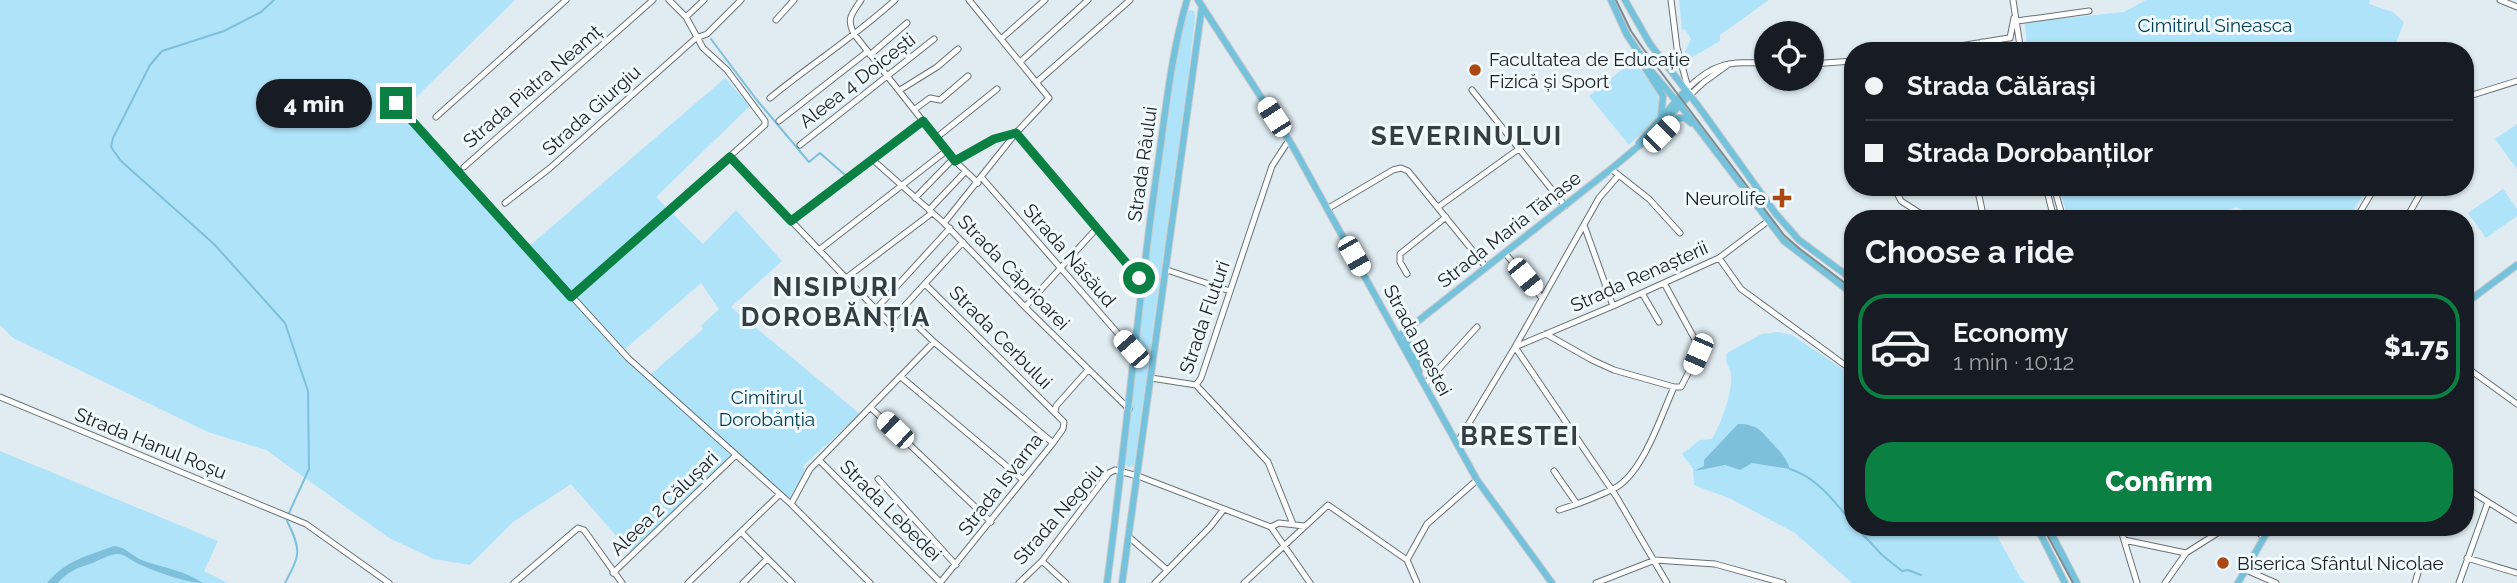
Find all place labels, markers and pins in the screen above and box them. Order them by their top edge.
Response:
place label: Facultatea de Educație Fizică și Sport [1489,48,1690,92]
marker: Facultatea de Educație Fizică și Sport [1467,62,1483,78]
place label: Neurolife [1685,187,1766,209]
marker: Neurolife [1772,188,1792,208]
place label: Biserica Sfântul Nicolae [2237,552,2444,574]
marker: Biserica Sfântul Nicolae [2215,555,2231,571]

